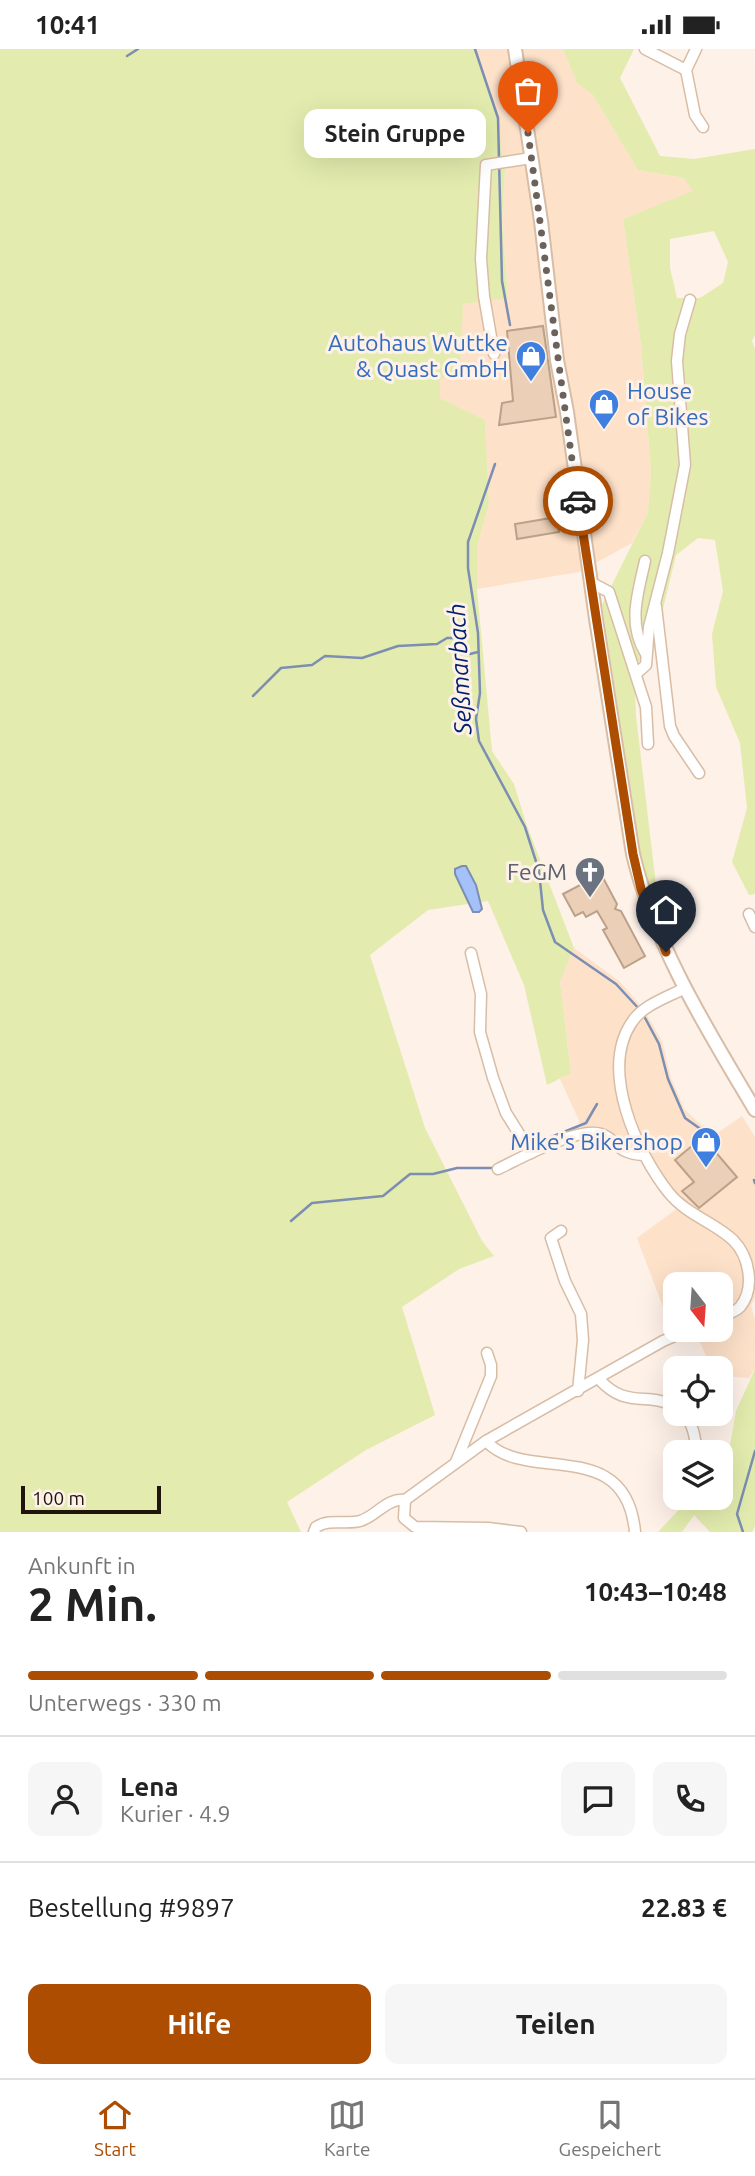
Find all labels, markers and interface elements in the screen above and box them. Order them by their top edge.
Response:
text: 10:41 [35,10,100,39]
pin [498,61,558,133]
icon: bag [509,72,547,110]
callout: Stein Gruppe [304,109,486,157]
text: Stein Gruppe [325,121,465,146]
place label: Autohaus Wuttke & Quast GmbH [328,330,508,381]
shop icon: Autohaus Wuttke & Quast GmbH [514,339,548,383]
place label: House of Bikes [627,378,709,429]
shop icon: House of Bikes [587,387,621,431]
courier [543,466,613,536]
icon: car [559,482,597,520]
water label: Seßmarbach [443,603,476,736]
church icon: FeGM [573,855,607,899]
place label: FeGM [507,859,567,884]
pin [636,880,696,952]
icon: home [647,891,685,929]
shop icon: Mike's Bikershop [689,1125,723,1169]
place label: Mike's Bikershop [510,1129,683,1154]
north arrow [663,1272,733,1342]
map controls [663,1272,733,1510]
button: locate [663,1356,733,1426]
button: layers [663,1440,733,1510]
scale bar [21,1483,161,1515]
text: 100 m [32,1487,85,1509]
text: Ankunft in [28,1553,136,1578]
text: 10:43–10:48 [584,1577,727,1606]
text: 2 Min. [28,1578,157,1630]
text: Unterwegs · 330 m [28,1690,222,1715]
button: person [28,1762,102,1836]
button: chat [561,1762,635,1836]
button: phone [653,1762,727,1836]
text: Lena [120,1772,179,1801]
text: Kurier · 4.9 [120,1801,231,1826]
text: Bestellung #9897 [28,1893,235,1922]
text: 22.83 € [641,1893,727,1922]
button: Hilfe [28,1984,371,2064]
button: Teilen [385,1984,727,2064]
tab: Start [94,2096,136,2160]
tab: Karte [324,2096,370,2160]
tab: Gespeichert [559,2096,661,2160]

